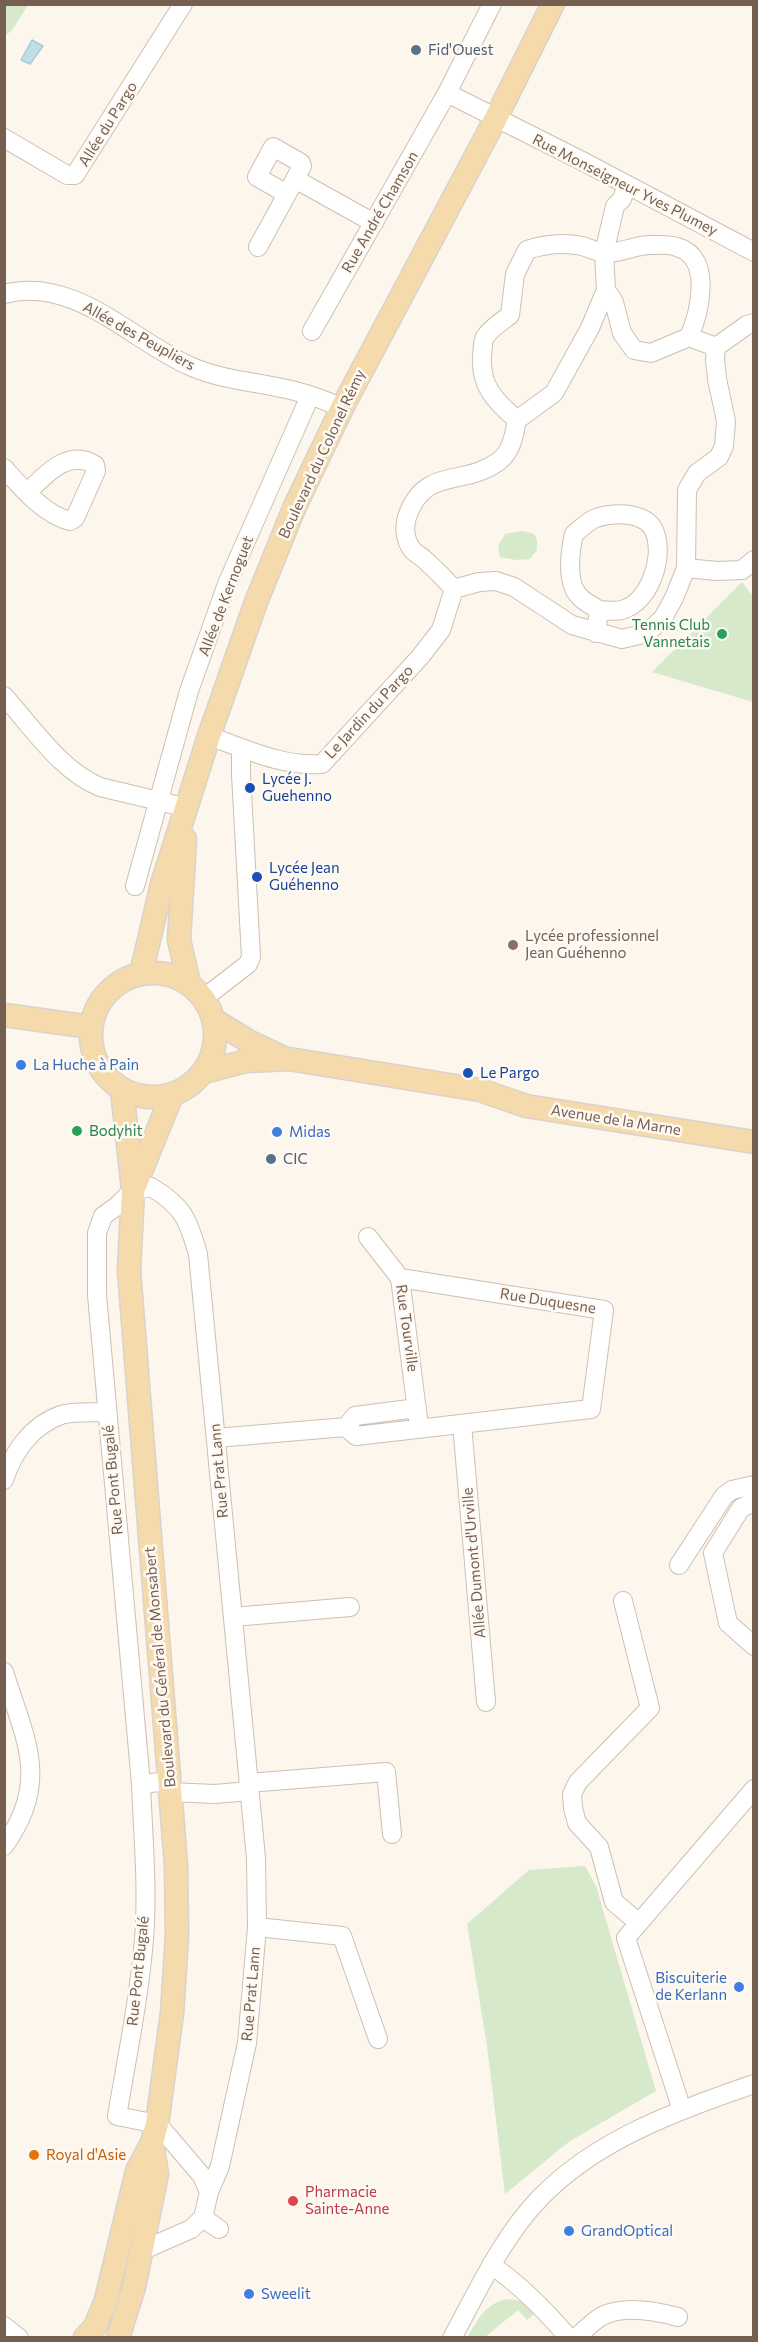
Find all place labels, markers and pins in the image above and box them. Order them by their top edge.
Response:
place label: Fid'Ouest [428,41,494,59]
marker: Fid'Ouest [409,43,423,57]
place label: Tennis Club Vannetais [632,616,710,651]
marker: Tennis Club Vannetais [715,627,729,641]
place label: Lycée J. Guehenno [262,770,332,805]
marker: Lycée J. Guehenno [243,781,257,795]
place label: Lycée Jean Guéhenno [269,859,339,894]
marker: Lycée Jean Guéhenno [250,870,264,884]
place label: Lycée professionnel Jean Guéhenno [525,927,659,962]
marker: Lycée professionnel Jean Guéhenno [506,938,520,952]
place label: La Huche à Pain [33,1056,139,1074]
marker: La Huche à Pain [14,1058,28,1072]
place label: Le Pargo [480,1064,540,1082]
marker: Le Pargo [461,1066,475,1080]
place label: Bodyhit [89,1122,143,1140]
place label: Midas [289,1123,331,1141]
marker: Bodyhit [70,1124,84,1138]
marker: Midas [270,1125,284,1139]
place label: CIC [283,1150,308,1168]
marker: CIC [264,1152,278,1166]
place label: Biscuiterie de Kerlann [655,1969,727,2004]
marker: Biscuiterie de Kerlann [732,1980,746,1994]
place label: Royal d'Asie [46,2146,126,2164]
marker: Royal d'Asie [27,2148,41,2162]
place label: Pharmacie Sainte-Anne [305,2183,390,2218]
marker: Pharmacie Sainte-Anne [286,2194,300,2208]
place label: GrandOptical [581,2222,673,2240]
marker: GrandOptical [562,2224,576,2238]
place label: Sweelit [261,2285,311,2303]
marker: Sweelit [242,2287,256,2301]

